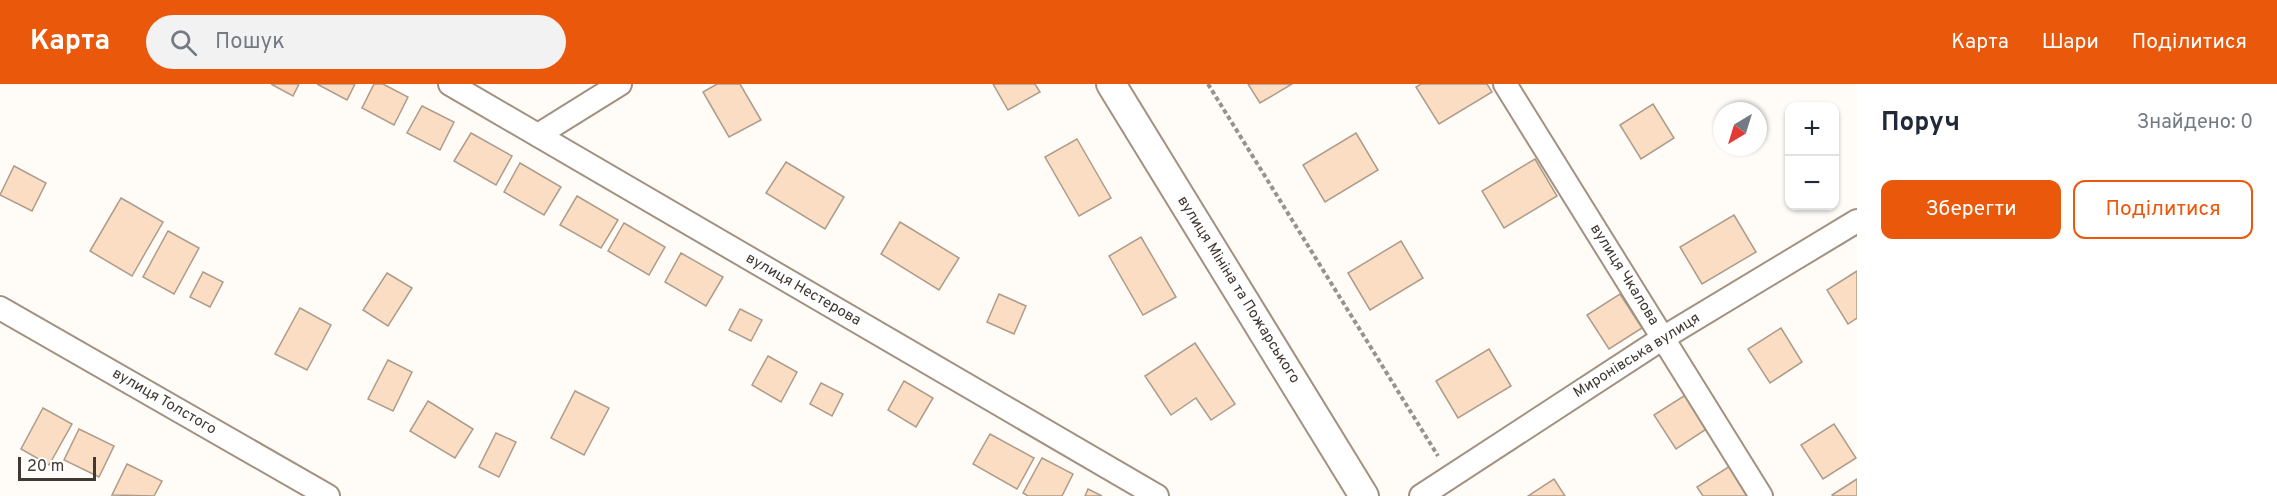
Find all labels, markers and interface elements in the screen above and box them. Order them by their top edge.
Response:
search box [146,15,566,69]
text: Карта [30,24,110,60]
icon: search [167,26,200,59]
text: Пошук [215,29,285,56]
text: Карта [1951,29,2009,56]
text: Шари [2042,29,2099,56]
text: Поділитися [2132,29,2247,56]
north arrow [1713,102,1767,156]
map controls [1785,102,1839,210]
button: + [1785,102,1839,156]
text: Поруч [1881,107,1960,140]
text: Знайдено: 0 [2137,110,2253,136]
button: − [1785,156,1839,210]
button: Зберегти [1881,180,2061,239]
button: Поділитися [2073,180,2253,239]
street label: вулиця Мініна та Пожарського [1172,193,1304,387]
street label: вулиця Чкалова [1585,221,1663,329]
street label: вулиця Нестерова [742,249,864,331]
street label: Миронівська вулиця [1570,309,1704,403]
street label: вулиця Толстого [108,364,220,440]
scale bar [18,454,96,482]
text: 20 m [27,457,64,477]

